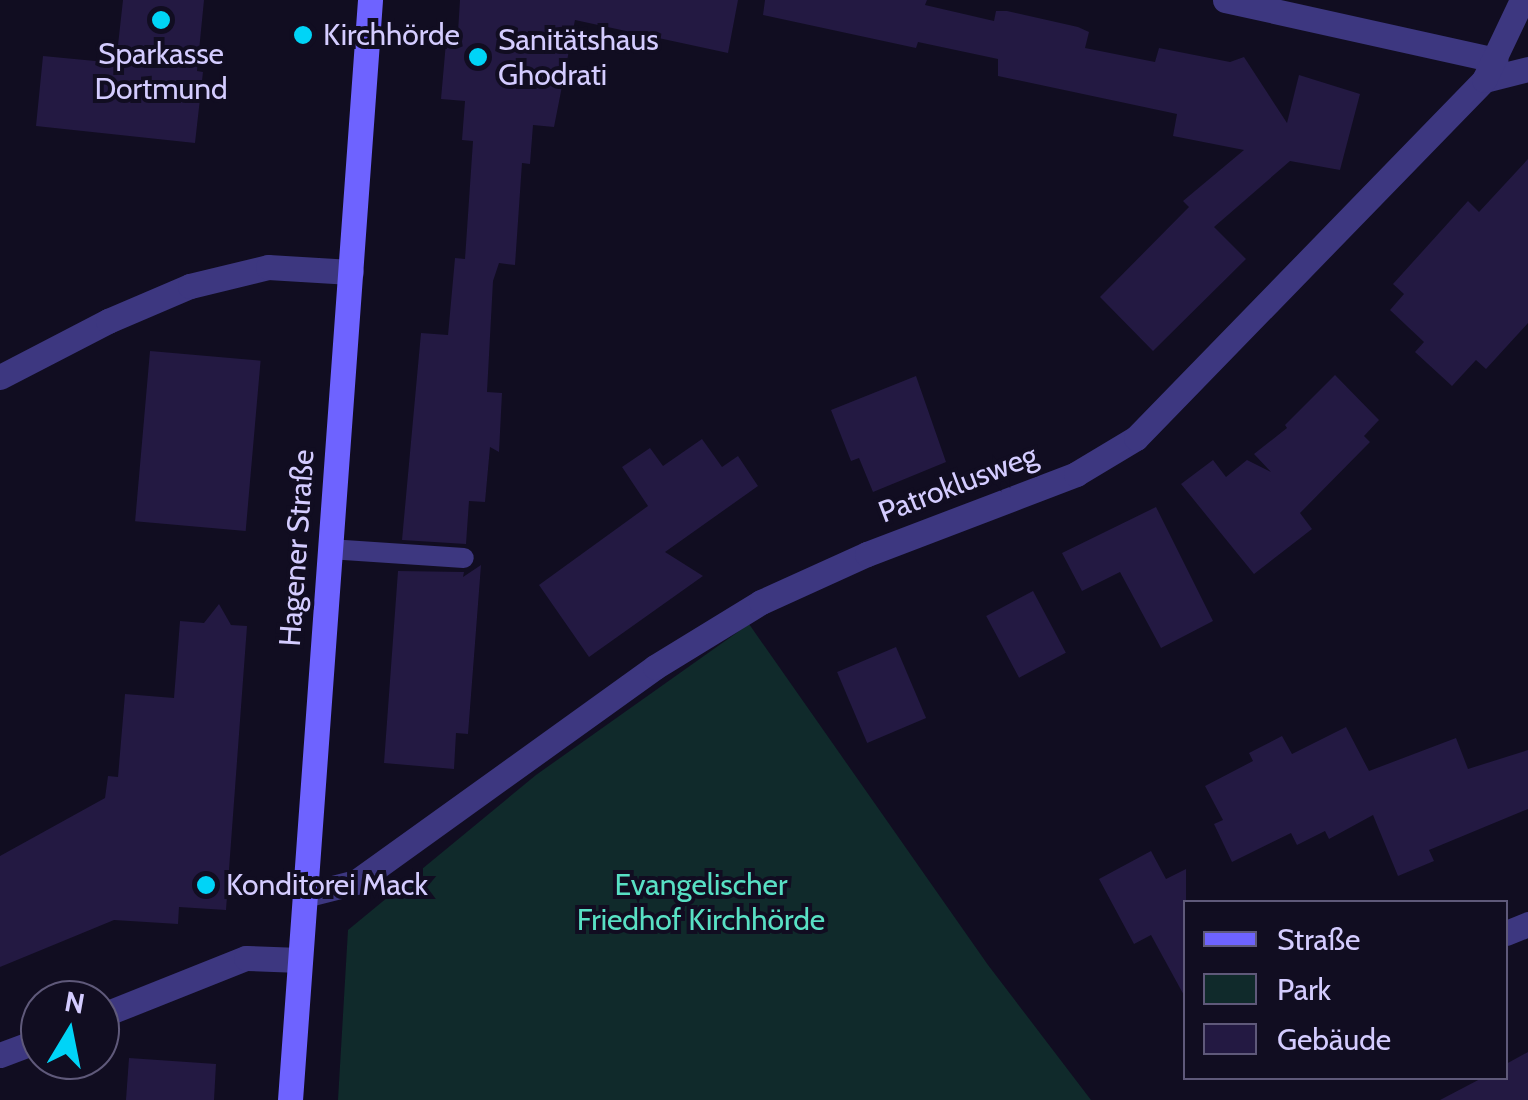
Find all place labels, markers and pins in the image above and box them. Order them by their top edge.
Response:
marker: Sparkasse Dortmund [150,9,172,31]
place label: Kirchhörde [323,17,460,53]
place label: Sanitätshaus Ghodrati [498,22,659,92]
marker: Kirchhörde [292,24,314,46]
place label: Sparkasse Dortmund [94,36,228,106]
marker: Sanitätshaus Ghodrati [467,46,489,68]
place label: Konditorei Mack [226,867,428,903]
marker: Konditorei Mack [195,874,217,896]

